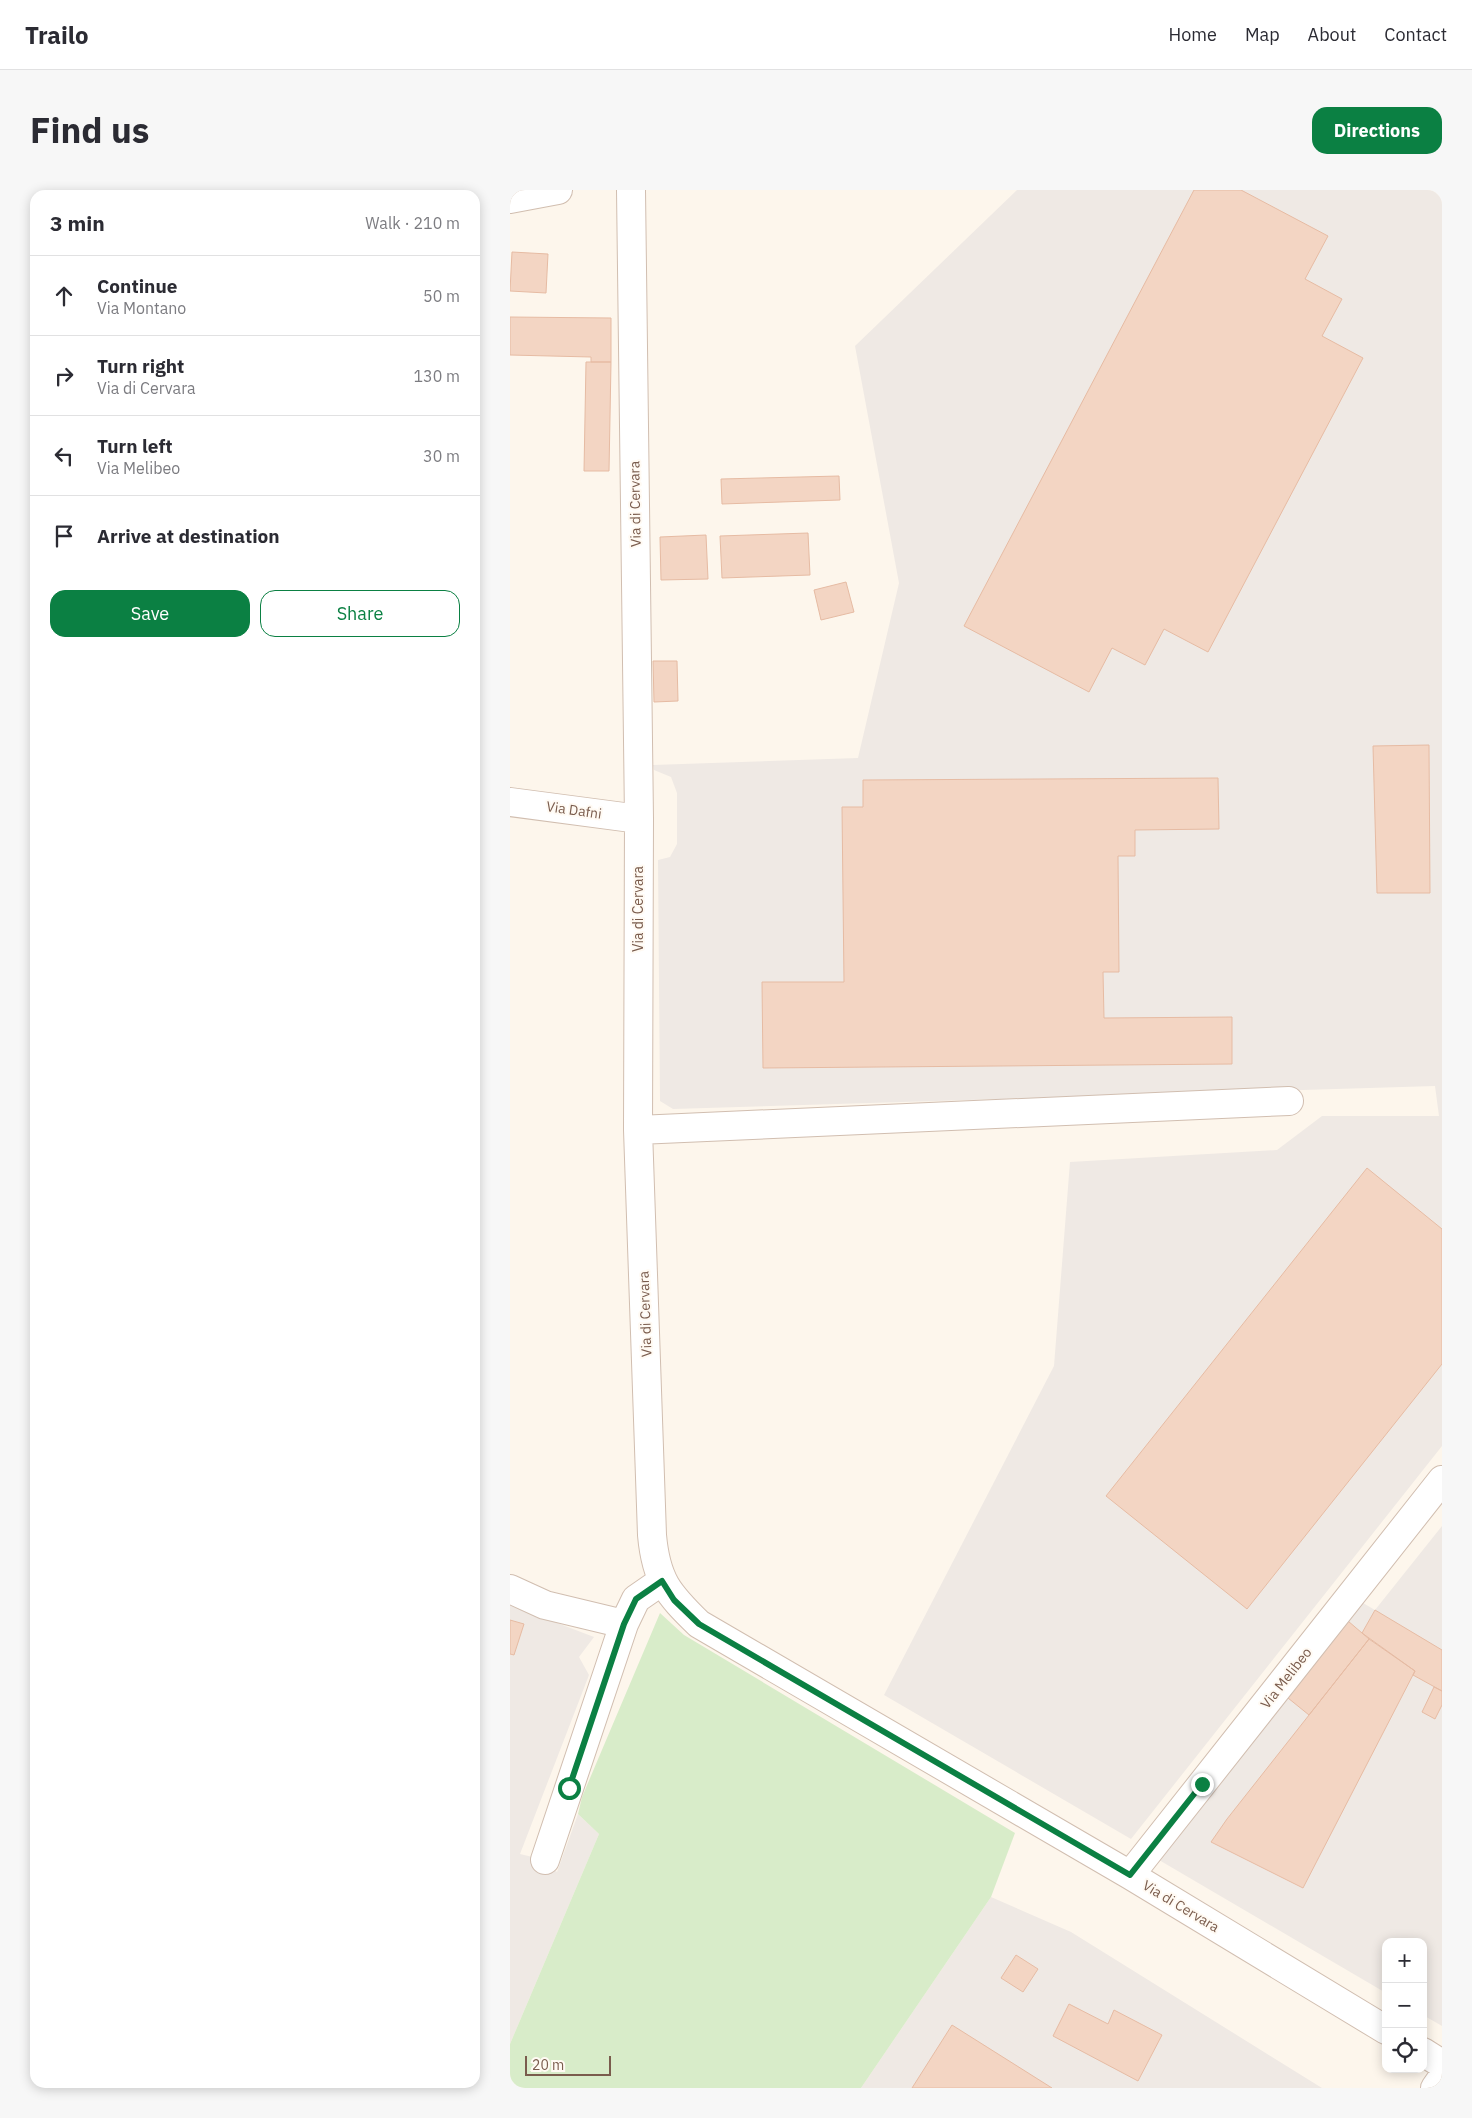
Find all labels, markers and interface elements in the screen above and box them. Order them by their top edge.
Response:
text: Trailo [25,19,89,51]
text: Home [1169,23,1217,46]
text: Map [1245,23,1280,46]
text: About [1308,23,1356,46]
text: Contact [1384,23,1447,46]
text: Find us [30,107,149,153]
button: Directions [1312,107,1442,154]
text: 3 min [50,209,105,237]
text: Walk · 210 m [365,213,460,233]
text: Continue [97,274,177,298]
icon: ahead [50,282,78,310]
text: 50 m [423,286,460,306]
text: Via Montano [97,298,186,318]
text: Turn right [97,354,184,378]
icon: right [50,362,78,390]
text: 130 m [413,366,460,386]
text: Via di Cervara [97,378,196,398]
text: Turn left [97,434,173,458]
icon: left [50,442,78,470]
text: 30 m [423,446,460,466]
text: Via Melibeo [97,458,180,478]
street label: Via di Cervara [625,460,645,547]
icon: arrive [50,522,78,550]
text: Arrive at destination [97,524,280,548]
button: Save [50,590,250,637]
button: Share [260,590,460,637]
street label: Via Dafni [545,797,603,823]
street label: Via di Cervara [629,865,647,952]
street label: Via di Cervara [634,1270,655,1357]
street label: Via Melibeo [1256,1644,1316,1712]
route end [1191,1773,1214,1796]
route start [558,1777,581,1800]
street label: Via di Cervara [1139,1876,1223,1936]
map controls [1382,1938,1427,2073]
button: + [1382,1938,1427,1983]
button: − [1382,1983,1427,2028]
button: locate [1382,2028,1427,2073]
scale bar [525,2053,611,2076]
text: 20 m [532,2056,564,2074]

